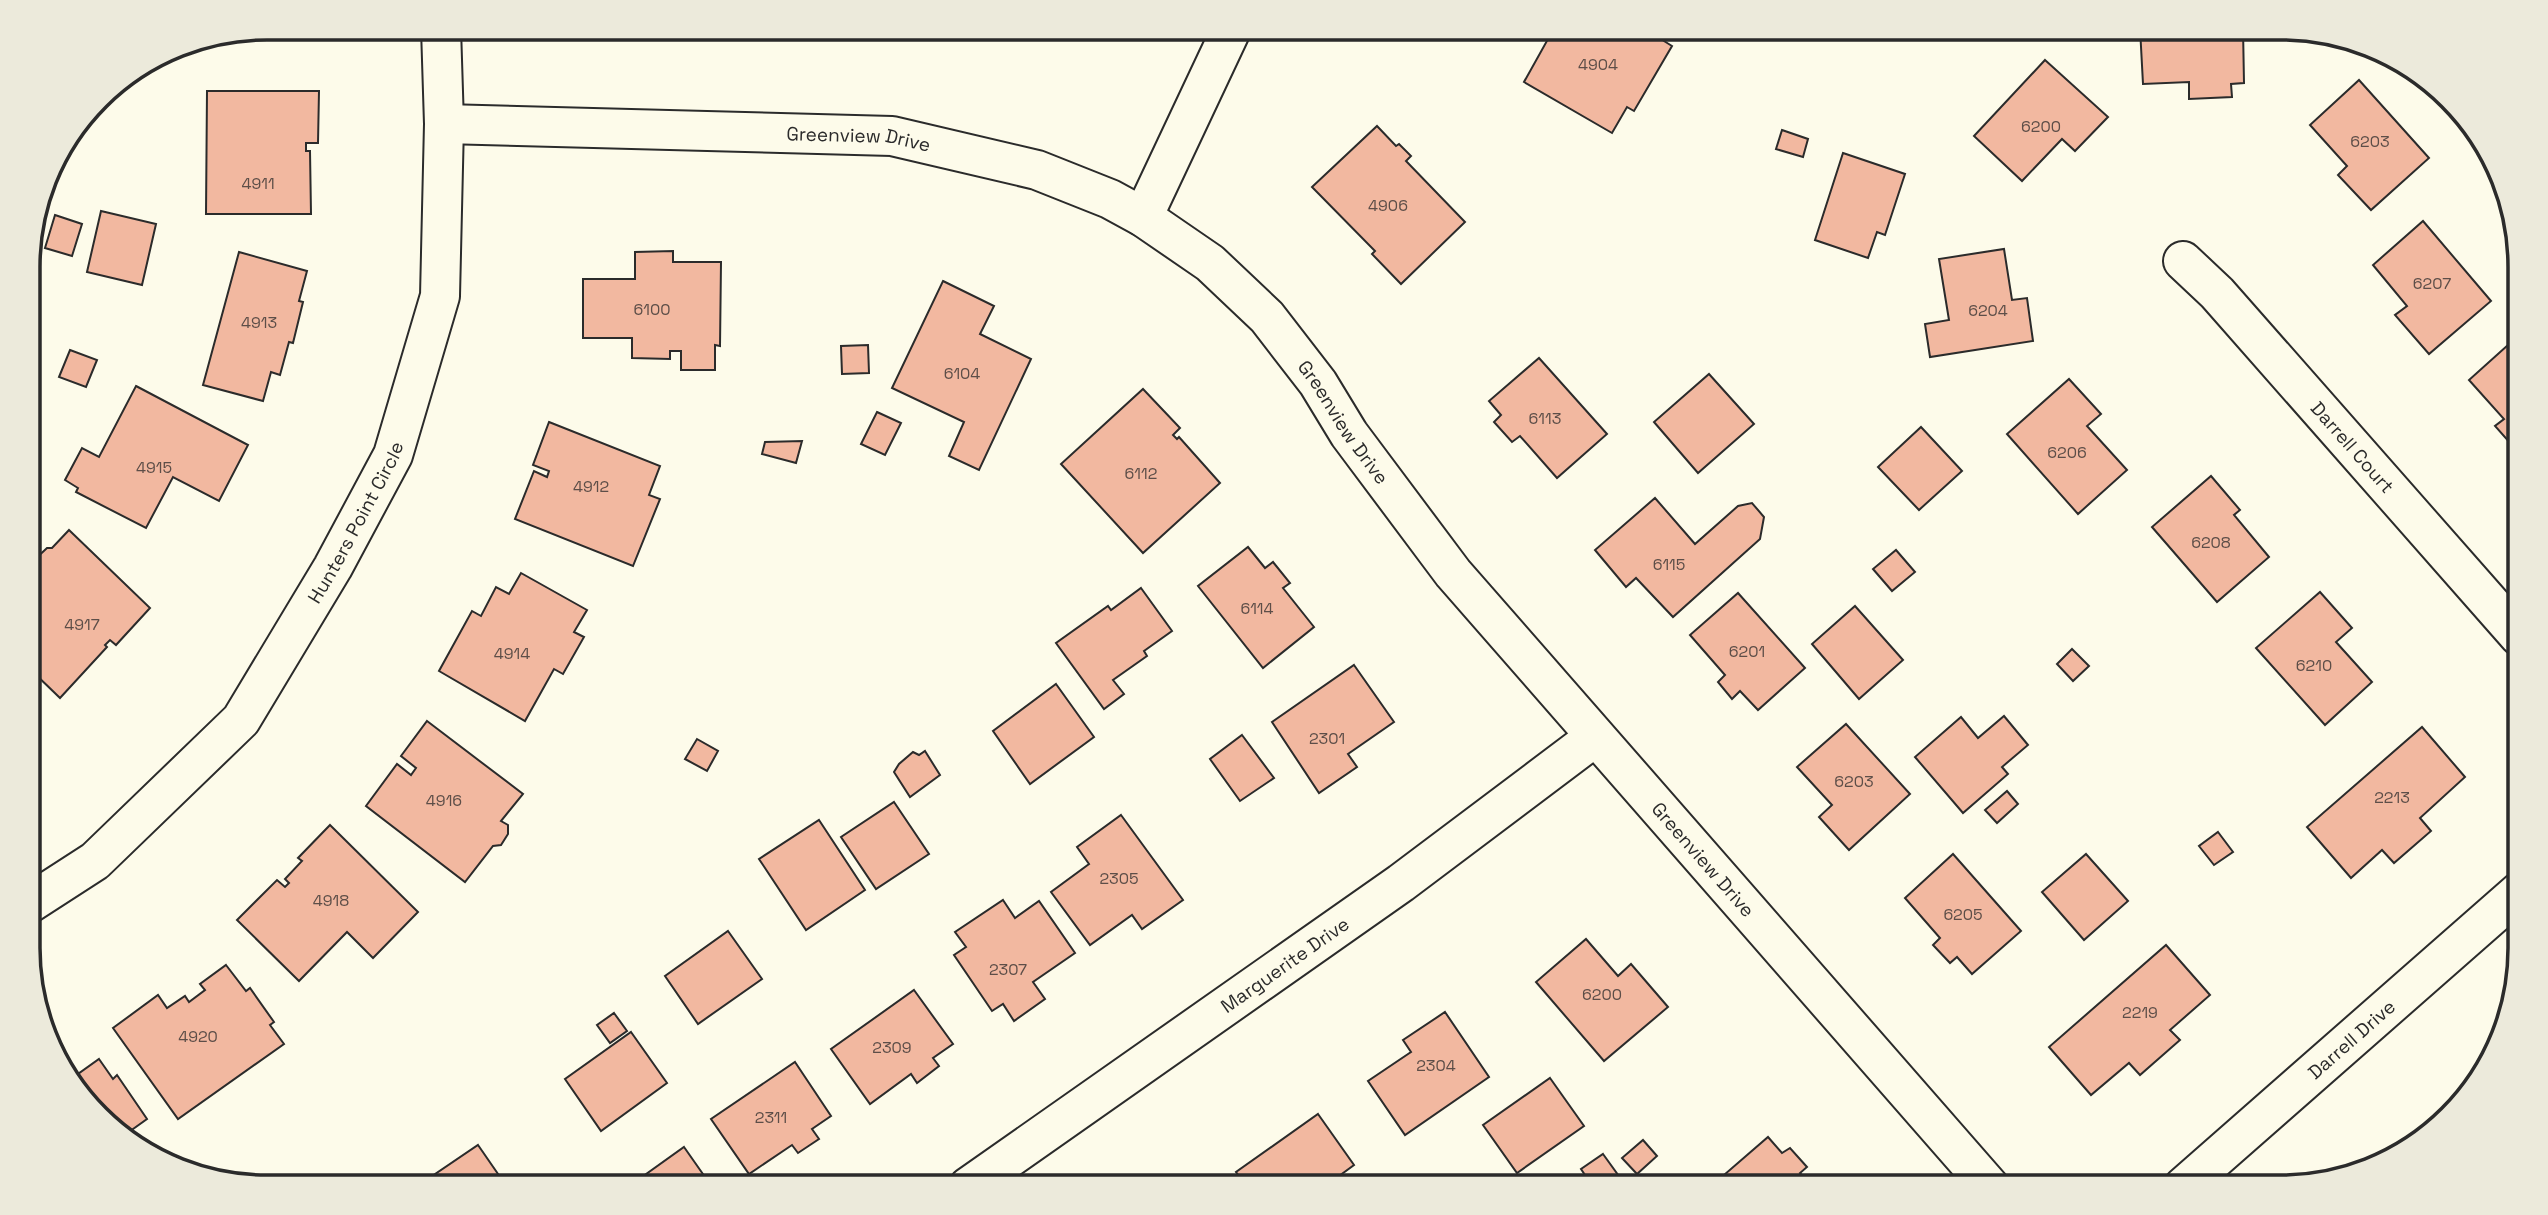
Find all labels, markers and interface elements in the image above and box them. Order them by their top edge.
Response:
house number: 4904 [1578,54,1618,75]
house number: 6200 [2021,116,2061,137]
street label: Greenview Drive [786,121,933,157]
house number: 6203 [2350,131,2390,152]
house number: 4911 [241,173,275,194]
house number: 4906 [1368,195,1408,216]
house number: 6207 [2413,273,2451,294]
house number: 6100 [634,299,670,320]
house number: 6204 [1968,300,2008,321]
house number: 4913 [241,312,277,333]
street label: Greenview Drive [1292,355,1395,489]
house number: 6104 [944,363,980,384]
street label: Darrell Court [2305,396,2400,498]
house number: 6113 [1529,408,1561,429]
street label: Hunters Point Circle [302,439,409,608]
house number: 6206 [2047,442,2087,463]
house number: 4915 [136,457,172,478]
house number: 6112 [1125,463,1157,484]
house number: 4912 [573,476,609,497]
house number: 6208 [2191,532,2231,553]
house number: 6115 [1653,554,1685,575]
house number: 6114 [1240,598,1274,619]
house number: 4917 [64,614,100,635]
house number: 6201 [1729,641,1765,662]
house number: 4914 [494,643,530,664]
house number: 6210 [2296,655,2332,676]
house number: 2301 [1309,728,1345,749]
house number: 6203 [1834,771,1874,792]
house number: 2213 [2374,787,2410,808]
house number: 4916 [426,790,462,811]
street label: Greenview Drive [1646,796,1760,922]
house number: 2305 [1099,868,1139,889]
house number: 4918 [313,890,349,911]
house number: 6205 [1943,904,1983,925]
street label: Marguerite Drive [1216,911,1354,1018]
house number: 2307 [989,959,1027,980]
house number: 6200 [1582,984,1622,1005]
street label: Darrell Drive [2302,994,2400,1084]
house number: 2219 [2122,1002,2158,1023]
house number: 4920 [178,1026,218,1047]
house number: 2309 [872,1037,912,1058]
house number: 2304 [1416,1055,1456,1076]
house number: 2311 [755,1107,787,1128]

